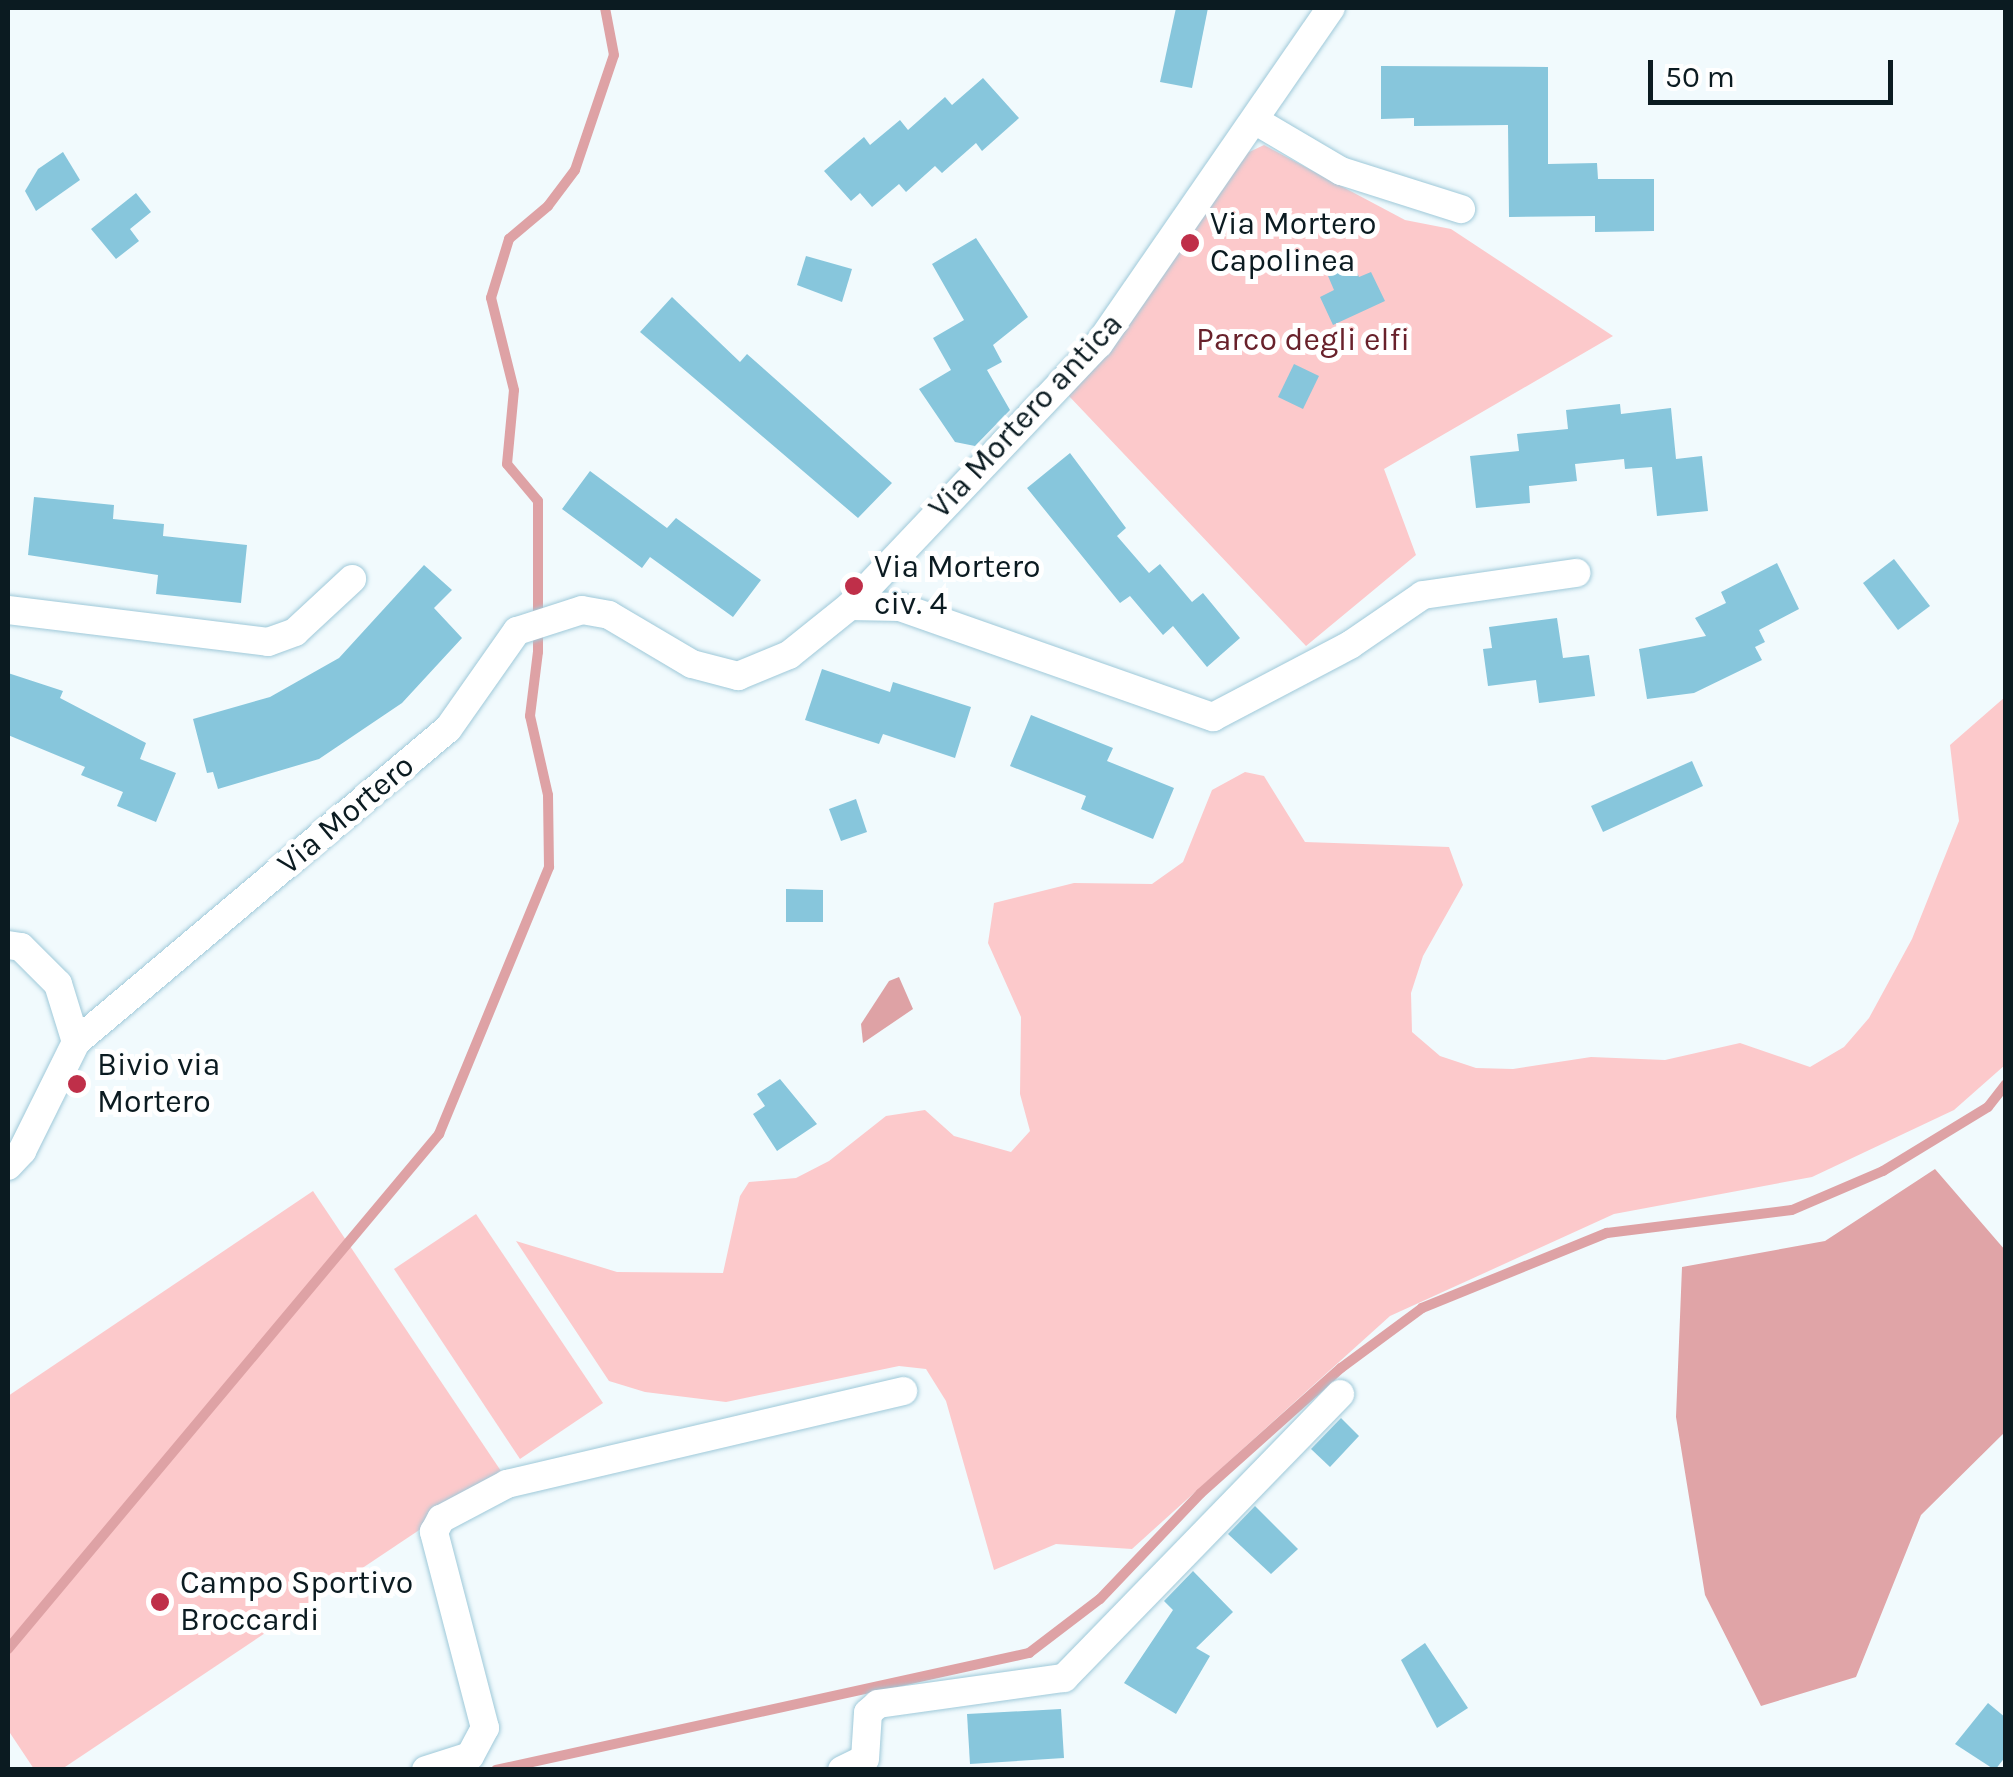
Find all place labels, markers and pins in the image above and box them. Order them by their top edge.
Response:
place label: Via Mortero Capolinea [1210,206,1376,281]
marker: Via Mortero Capolinea [1179,232,1201,254]
place label: Via Mortero civ. 4 [874,549,1040,624]
marker: Via Mortero civ. 4 [843,575,865,597]
place label: Bivio via Mortero [97,1047,220,1122]
marker: Bivio via Mortero [66,1073,88,1095]
place label: Campo Sportivo Broccardi [180,1565,413,1640]
marker: Campo Sportivo Broccardi [149,1591,171,1613]

